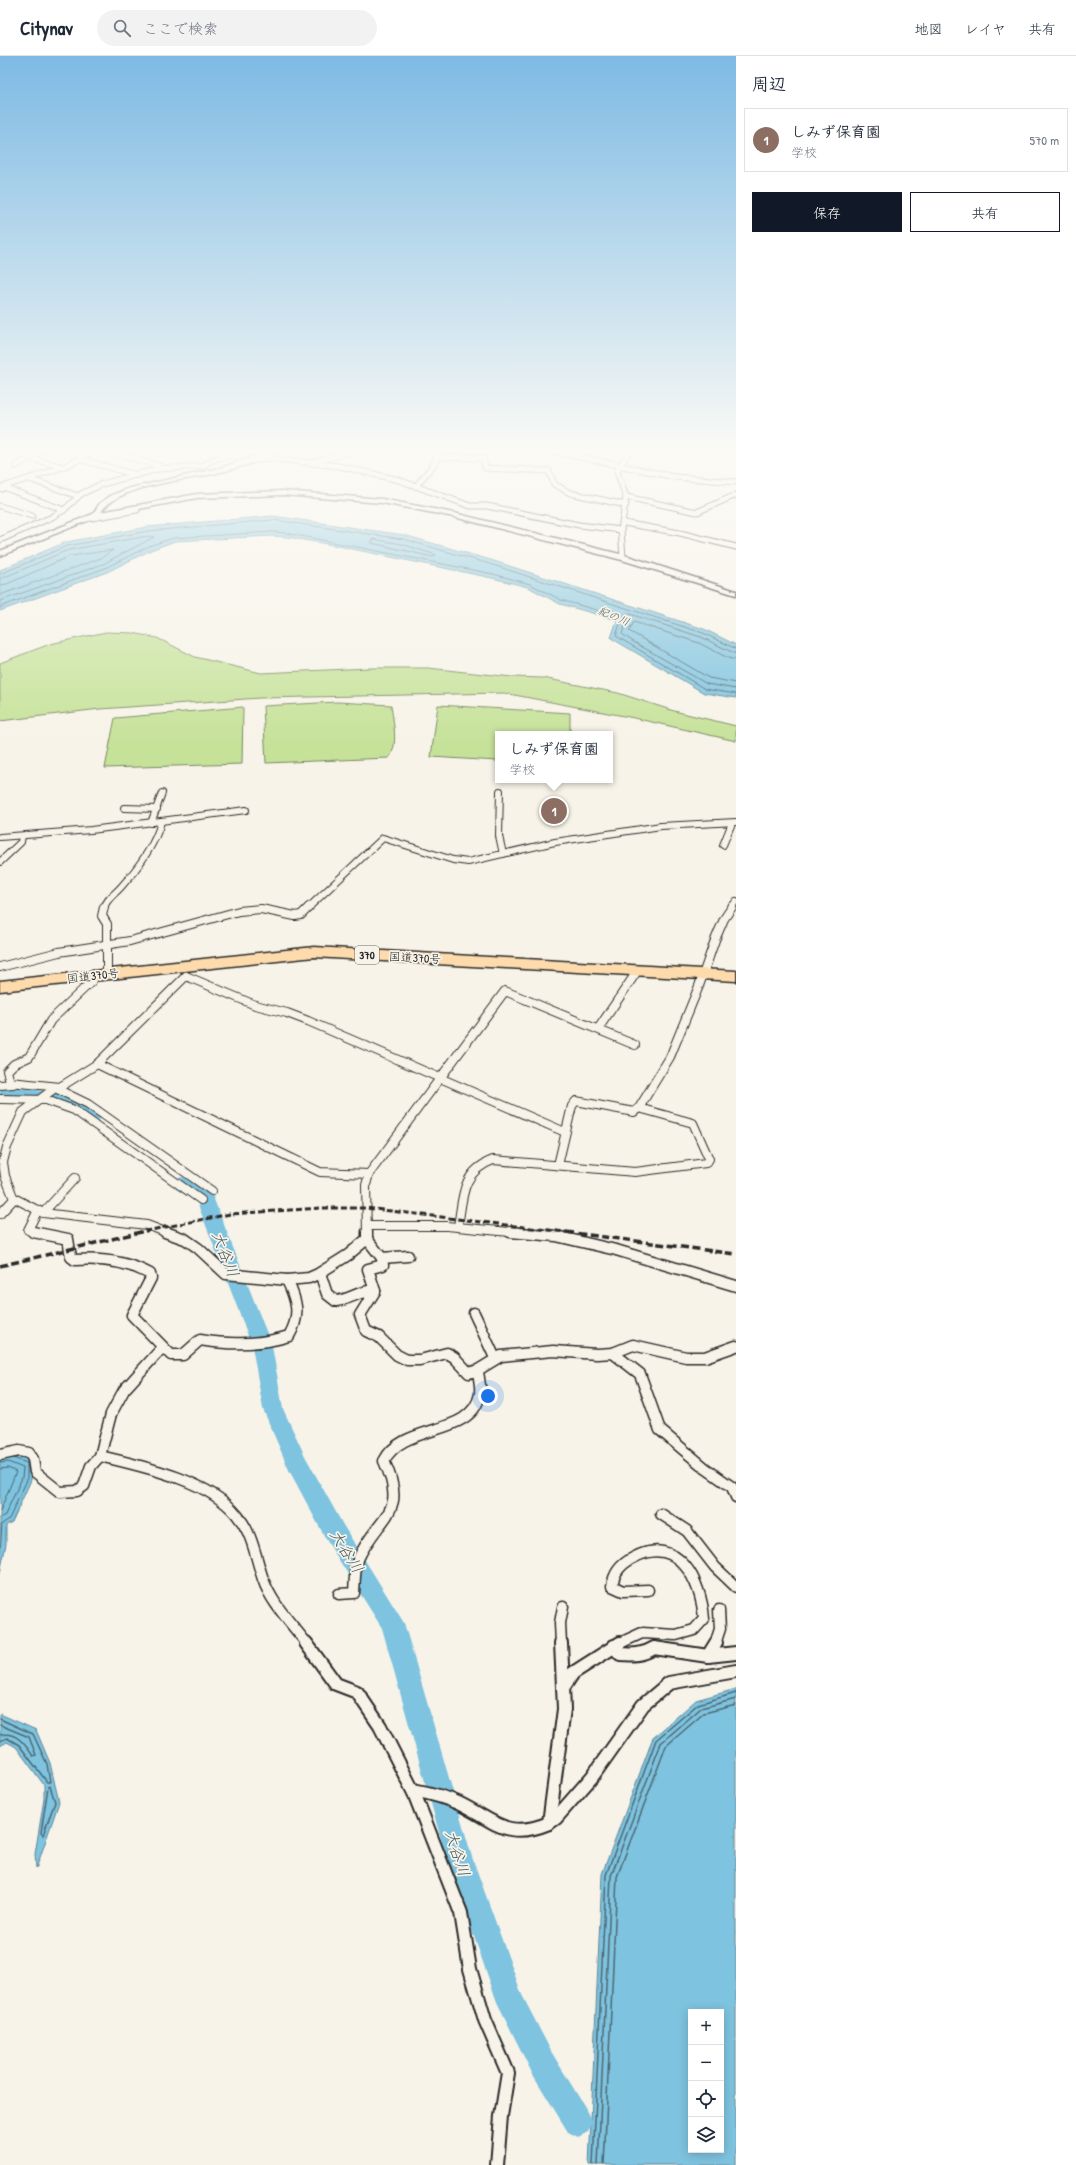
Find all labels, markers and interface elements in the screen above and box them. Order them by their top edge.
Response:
search box [97,10,377,46]
text: Citynav [20,15,73,41]
icon: search [111,17,133,39]
text: ここで検索 [143,18,218,39]
text: 地図 [915,19,943,38]
text: レイヤ [965,19,1006,38]
text: 共有 [1028,19,1056,38]
text: 周辺 [752,72,786,95]
text: しみず保育園 [791,121,881,142]
text: 1 [764,131,768,149]
text: 570 m [1029,131,1059,149]
text: 学校 [791,143,817,161]
button: 保存 [752,192,902,232]
button: 共有 [910,192,1060,232]
water label: 紀の川 [596,603,632,629]
popup [495,731,613,783]
text: しみず保育園 [509,738,599,759]
text: 学校 [509,760,535,778]
pin: 1 [541,796,567,826]
road number: 370 [355,946,379,964]
street label: 国道370号 [388,948,442,967]
street label: 国道370号 [66,964,120,987]
water label: 大谷川 [207,1228,245,1280]
your location [478,1386,498,1406]
water label: 大谷川 [325,1525,369,1577]
water label: 大谷川 [440,1827,476,1879]
map controls [688,2009,724,2153]
button: + [688,2009,724,2045]
button: − [688,2045,724,2081]
button: locate [688,2081,724,2117]
button: layers [688,2117,724,2153]

